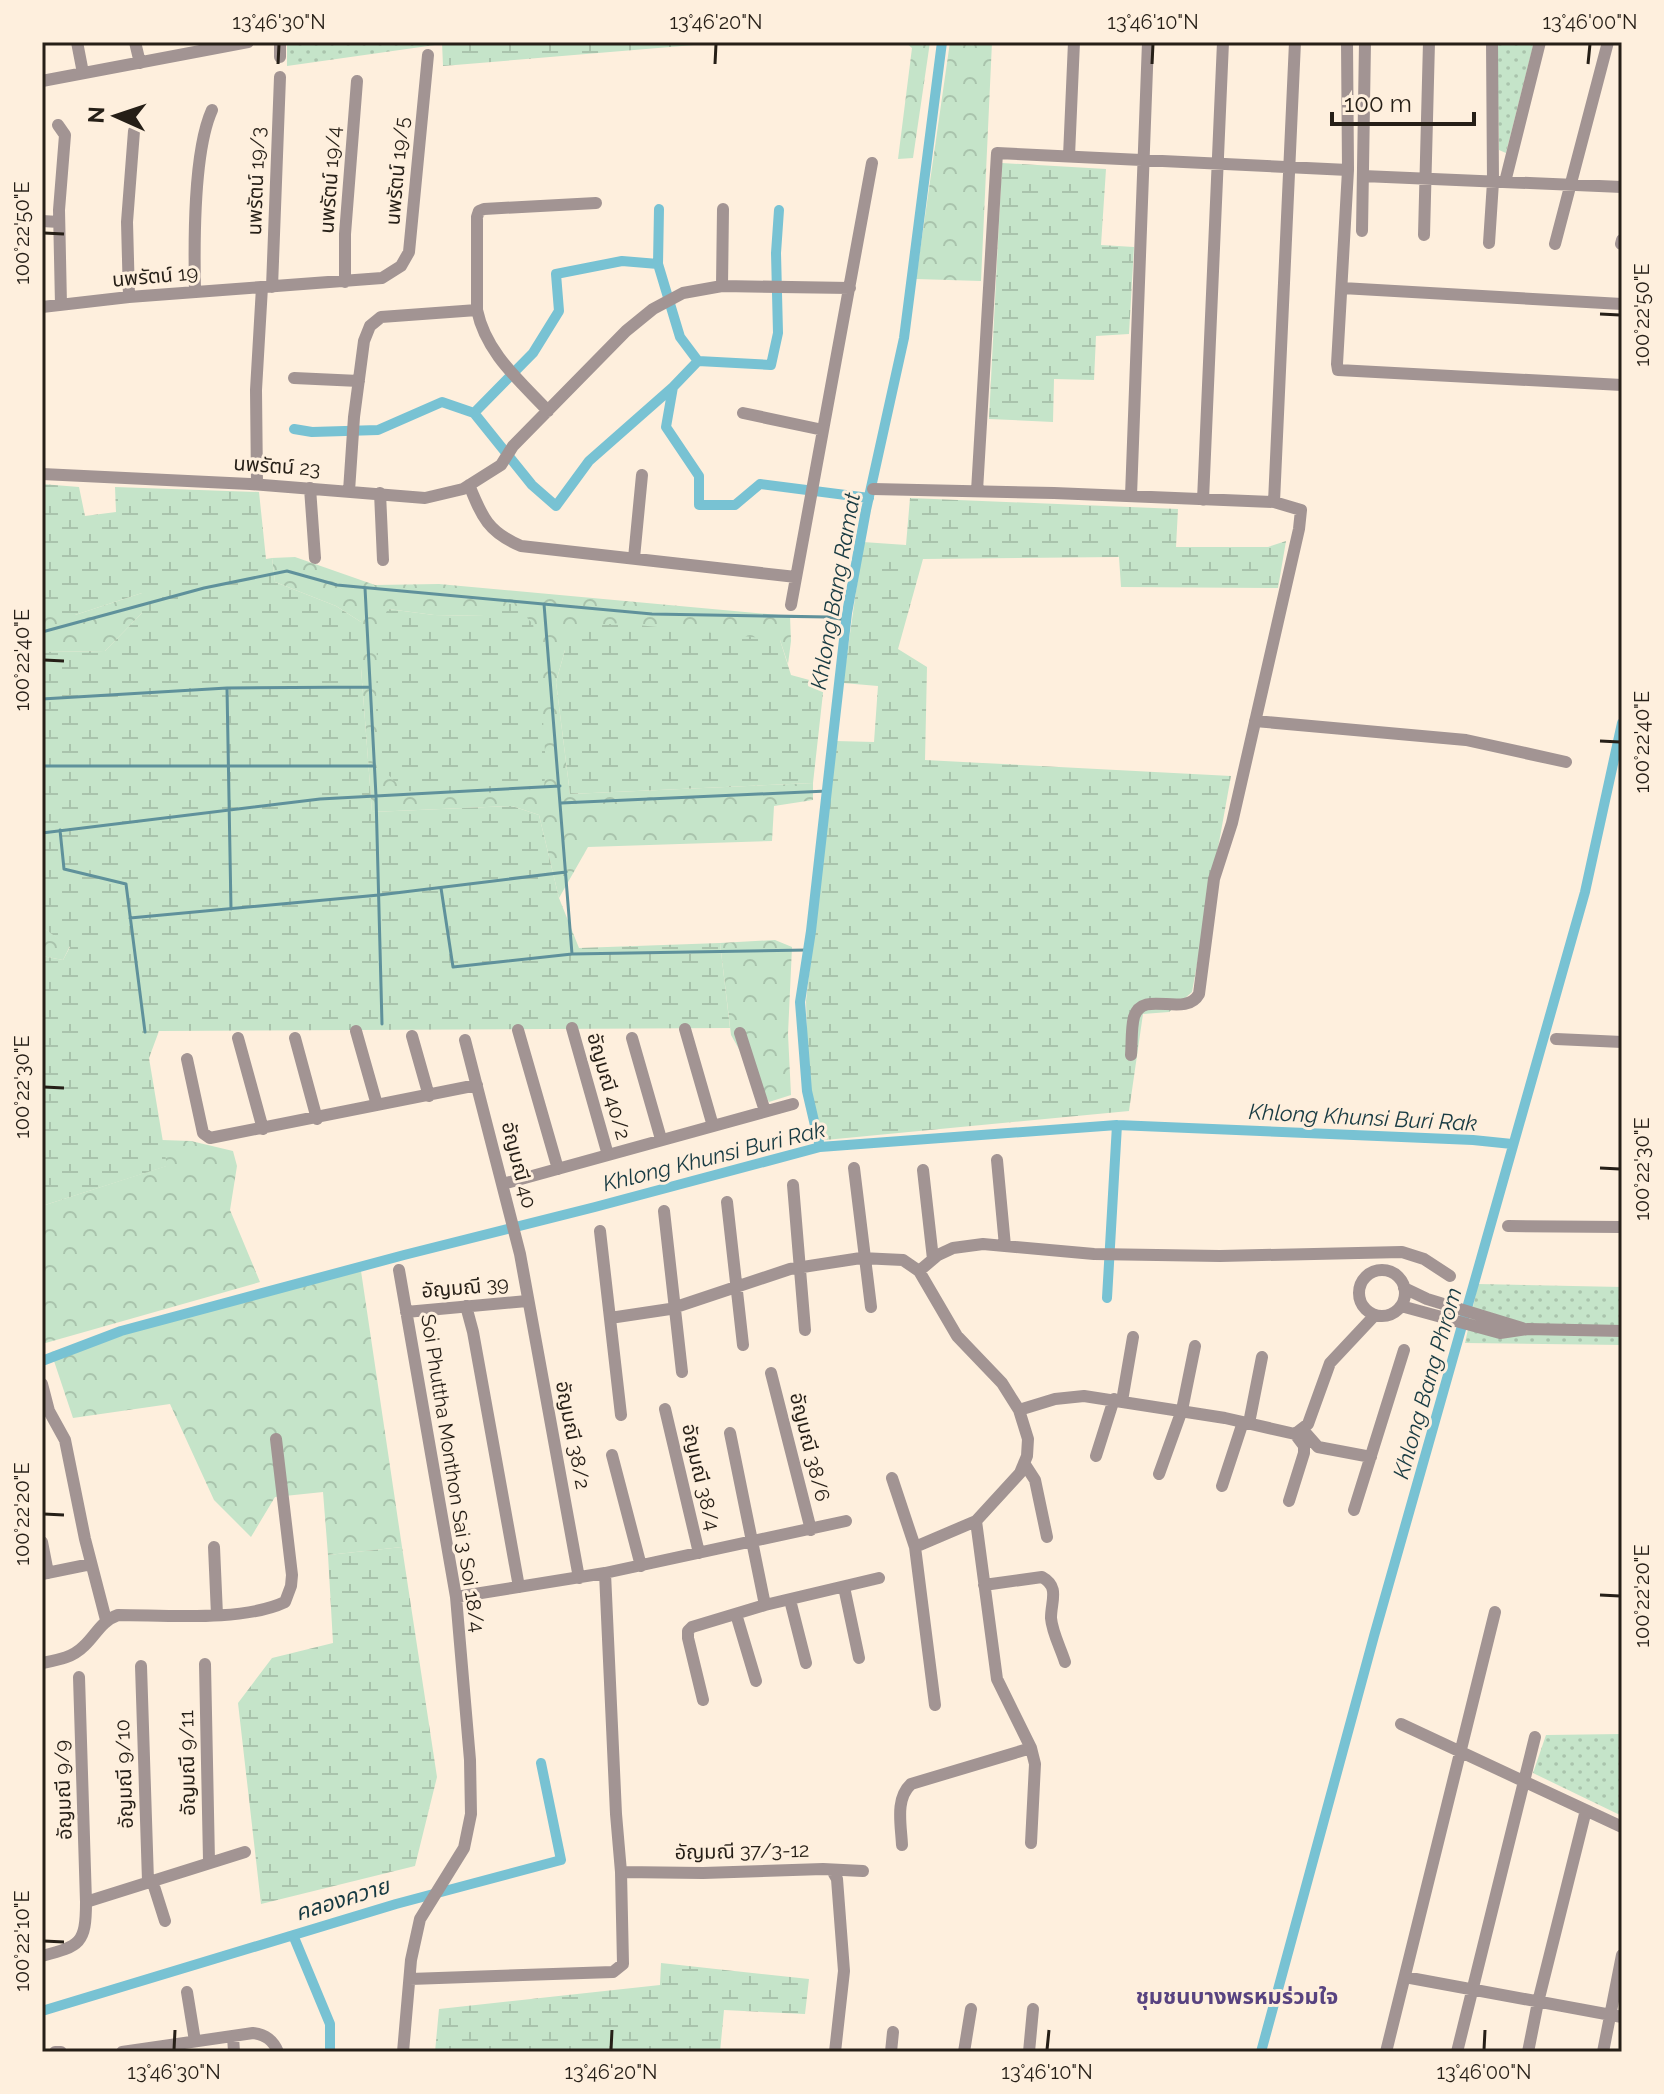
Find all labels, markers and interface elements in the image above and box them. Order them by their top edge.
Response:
text: 13°46'30"N [232,10,326,34]
text: 13°46'20"N [669,10,763,34]
text: 13°46'10"N [1107,10,1199,34]
text: 13°46'00"N [1543,10,1637,34]
north arrow [76,76,156,156]
scale bar [1332,76,1474,126]
text: 100 m [1344,89,1412,118]
text: N [83,106,109,124]
street label: นพรัตน์ 19/5 [380,116,414,226]
street label: นพรัตน์ 19/4 [314,125,346,234]
street label: นพรัตน์ 19/3 [242,126,270,236]
text: 100°22'50"E [10,181,34,285]
street label: นพรัตน์ 19 [111,260,199,292]
text: 100°22'50"E [1630,263,1654,367]
street label: นพรัตน์ 23 [233,451,321,481]
water label: Khlong Bang Ramat [805,490,865,691]
text: 100°22'40"E [10,609,34,711]
text: 100°22'40"E [1630,691,1654,793]
street label: อัญมณี 40/2 [582,1030,636,1142]
text: 100°22'30"E [10,1035,34,1139]
water label: Khlong Khunsi Buri Rak [1248,1098,1478,1136]
water label: Khlong Khunsi Buri Rak [600,1116,828,1196]
text: 100°22'30"E [1630,1117,1654,1221]
street label: อัญมณี 40 [497,1119,541,1211]
street label: อัญมณี 39 [420,1271,510,1303]
water label: Khlong Bang Phrom [1387,1284,1467,1482]
street label: Soi Phuttha Monthon Sai 3 Soi 18/4 [416,1312,490,1634]
street label: อัญมณี 38/2 [551,1379,595,1491]
street label: อัญมณี 38/6 [785,1390,835,1504]
street label: อัญมณี 38/4 [677,1421,725,1533]
text: 100°22'20"E [10,1462,34,1566]
text: 100°22'20"E [1630,1544,1654,1648]
street label: อัญมณี 9/11 [174,1709,200,1816]
street label: อัญมณี 9/10 [110,1719,138,1829]
street label: อัญมณี 9/9 [49,1740,77,1840]
street label: อัญมณี 37/3-12 [674,1838,810,1864]
water label: คลองควาย [292,1872,394,1926]
text: 100°22'10"E [10,1890,34,1992]
district label: ชุมชนบางพรหมร่วมใจ [1136,1983,1338,2010]
text: 13°46'30"N [127,2060,221,2084]
text: 13°46'20"N [564,2060,658,2084]
text: 13°46'10"N [1001,2060,1093,2084]
text: 13°46'00"N [1437,2060,1531,2084]

